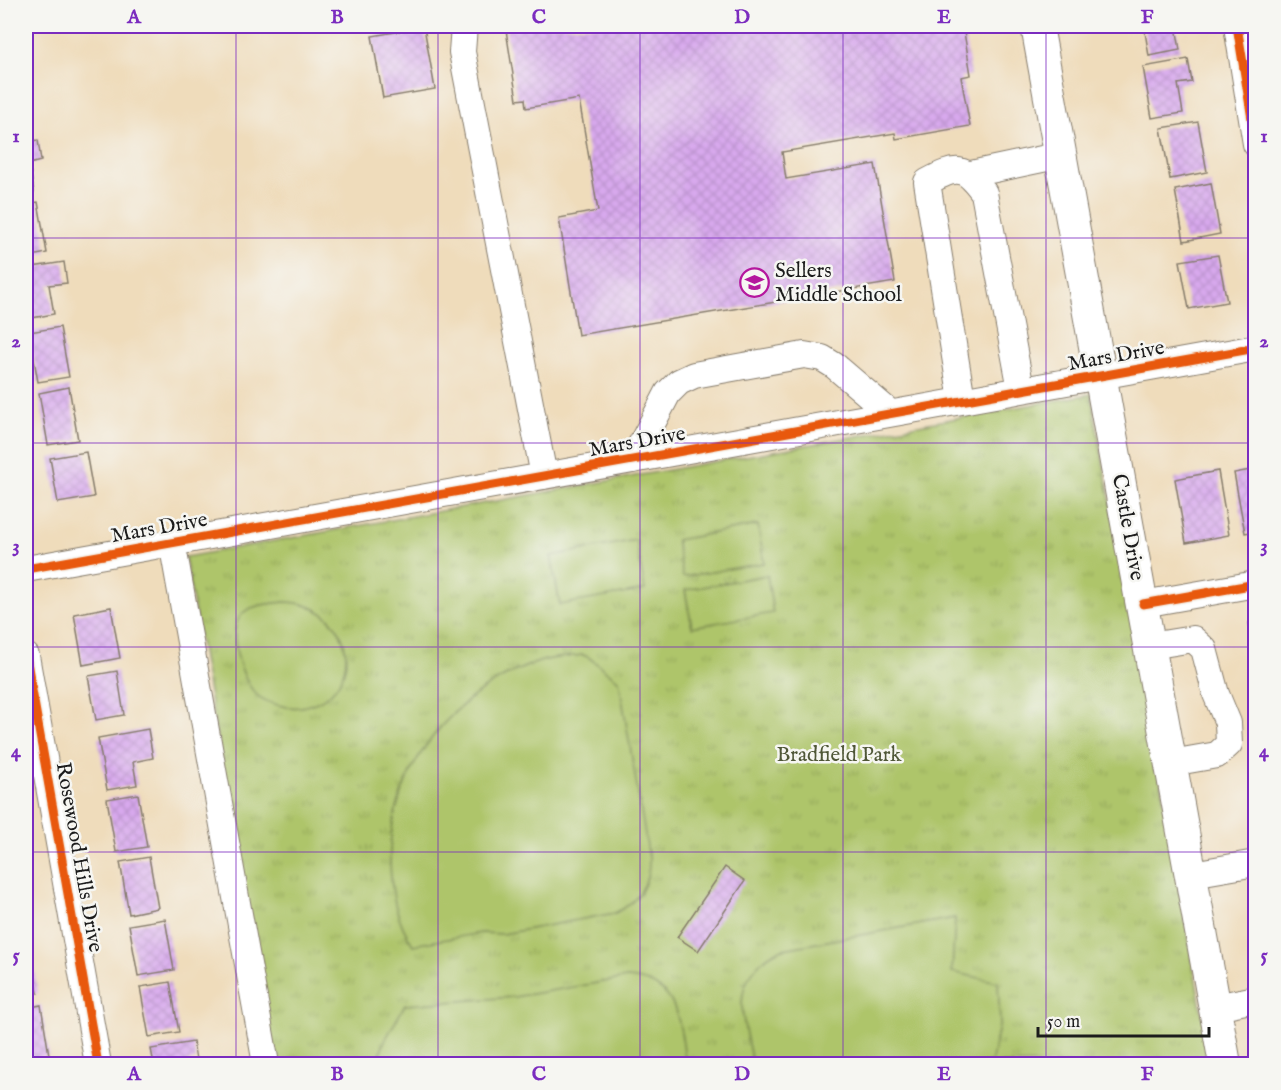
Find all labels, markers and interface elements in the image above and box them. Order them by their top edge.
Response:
text: A [126,5,142,30]
text: B [330,5,344,30]
text: C [532,5,546,30]
text: D [734,5,750,30]
text: E [937,5,951,30]
text: F [1141,5,1154,30]
text: 1 [12,124,20,149]
text: 1 [1260,124,1268,149]
place label: Sellers Middle School [775,258,902,309]
school or university icon: Sellers Middle School [738,266,770,298]
text: 2 [11,329,21,354]
text: 2 [1259,329,1269,354]
street label: Mars Drive [1066,335,1167,378]
street label: Mars Drive [587,421,688,464]
street label: Castle Drive [1105,472,1150,583]
street label: Mars Drive [109,507,210,550]
text: 3 [12,534,20,559]
text: 3 [1260,534,1268,559]
text: 4 [11,739,22,764]
text: 4 [1259,739,1270,764]
park label: Bradfield Park [776,742,902,769]
street label: Rosewood Hills Drive [49,760,109,955]
text: 5 [12,943,20,968]
text: 5 [1260,943,1268,968]
scale bar [1038,1000,1209,1038]
text: 50 m [1047,1011,1080,1034]
text: A [126,1062,142,1087]
text: B [330,1062,344,1087]
text: C [532,1062,546,1087]
text: D [734,1062,750,1087]
text: E [937,1062,951,1087]
text: F [1141,1062,1154,1087]

